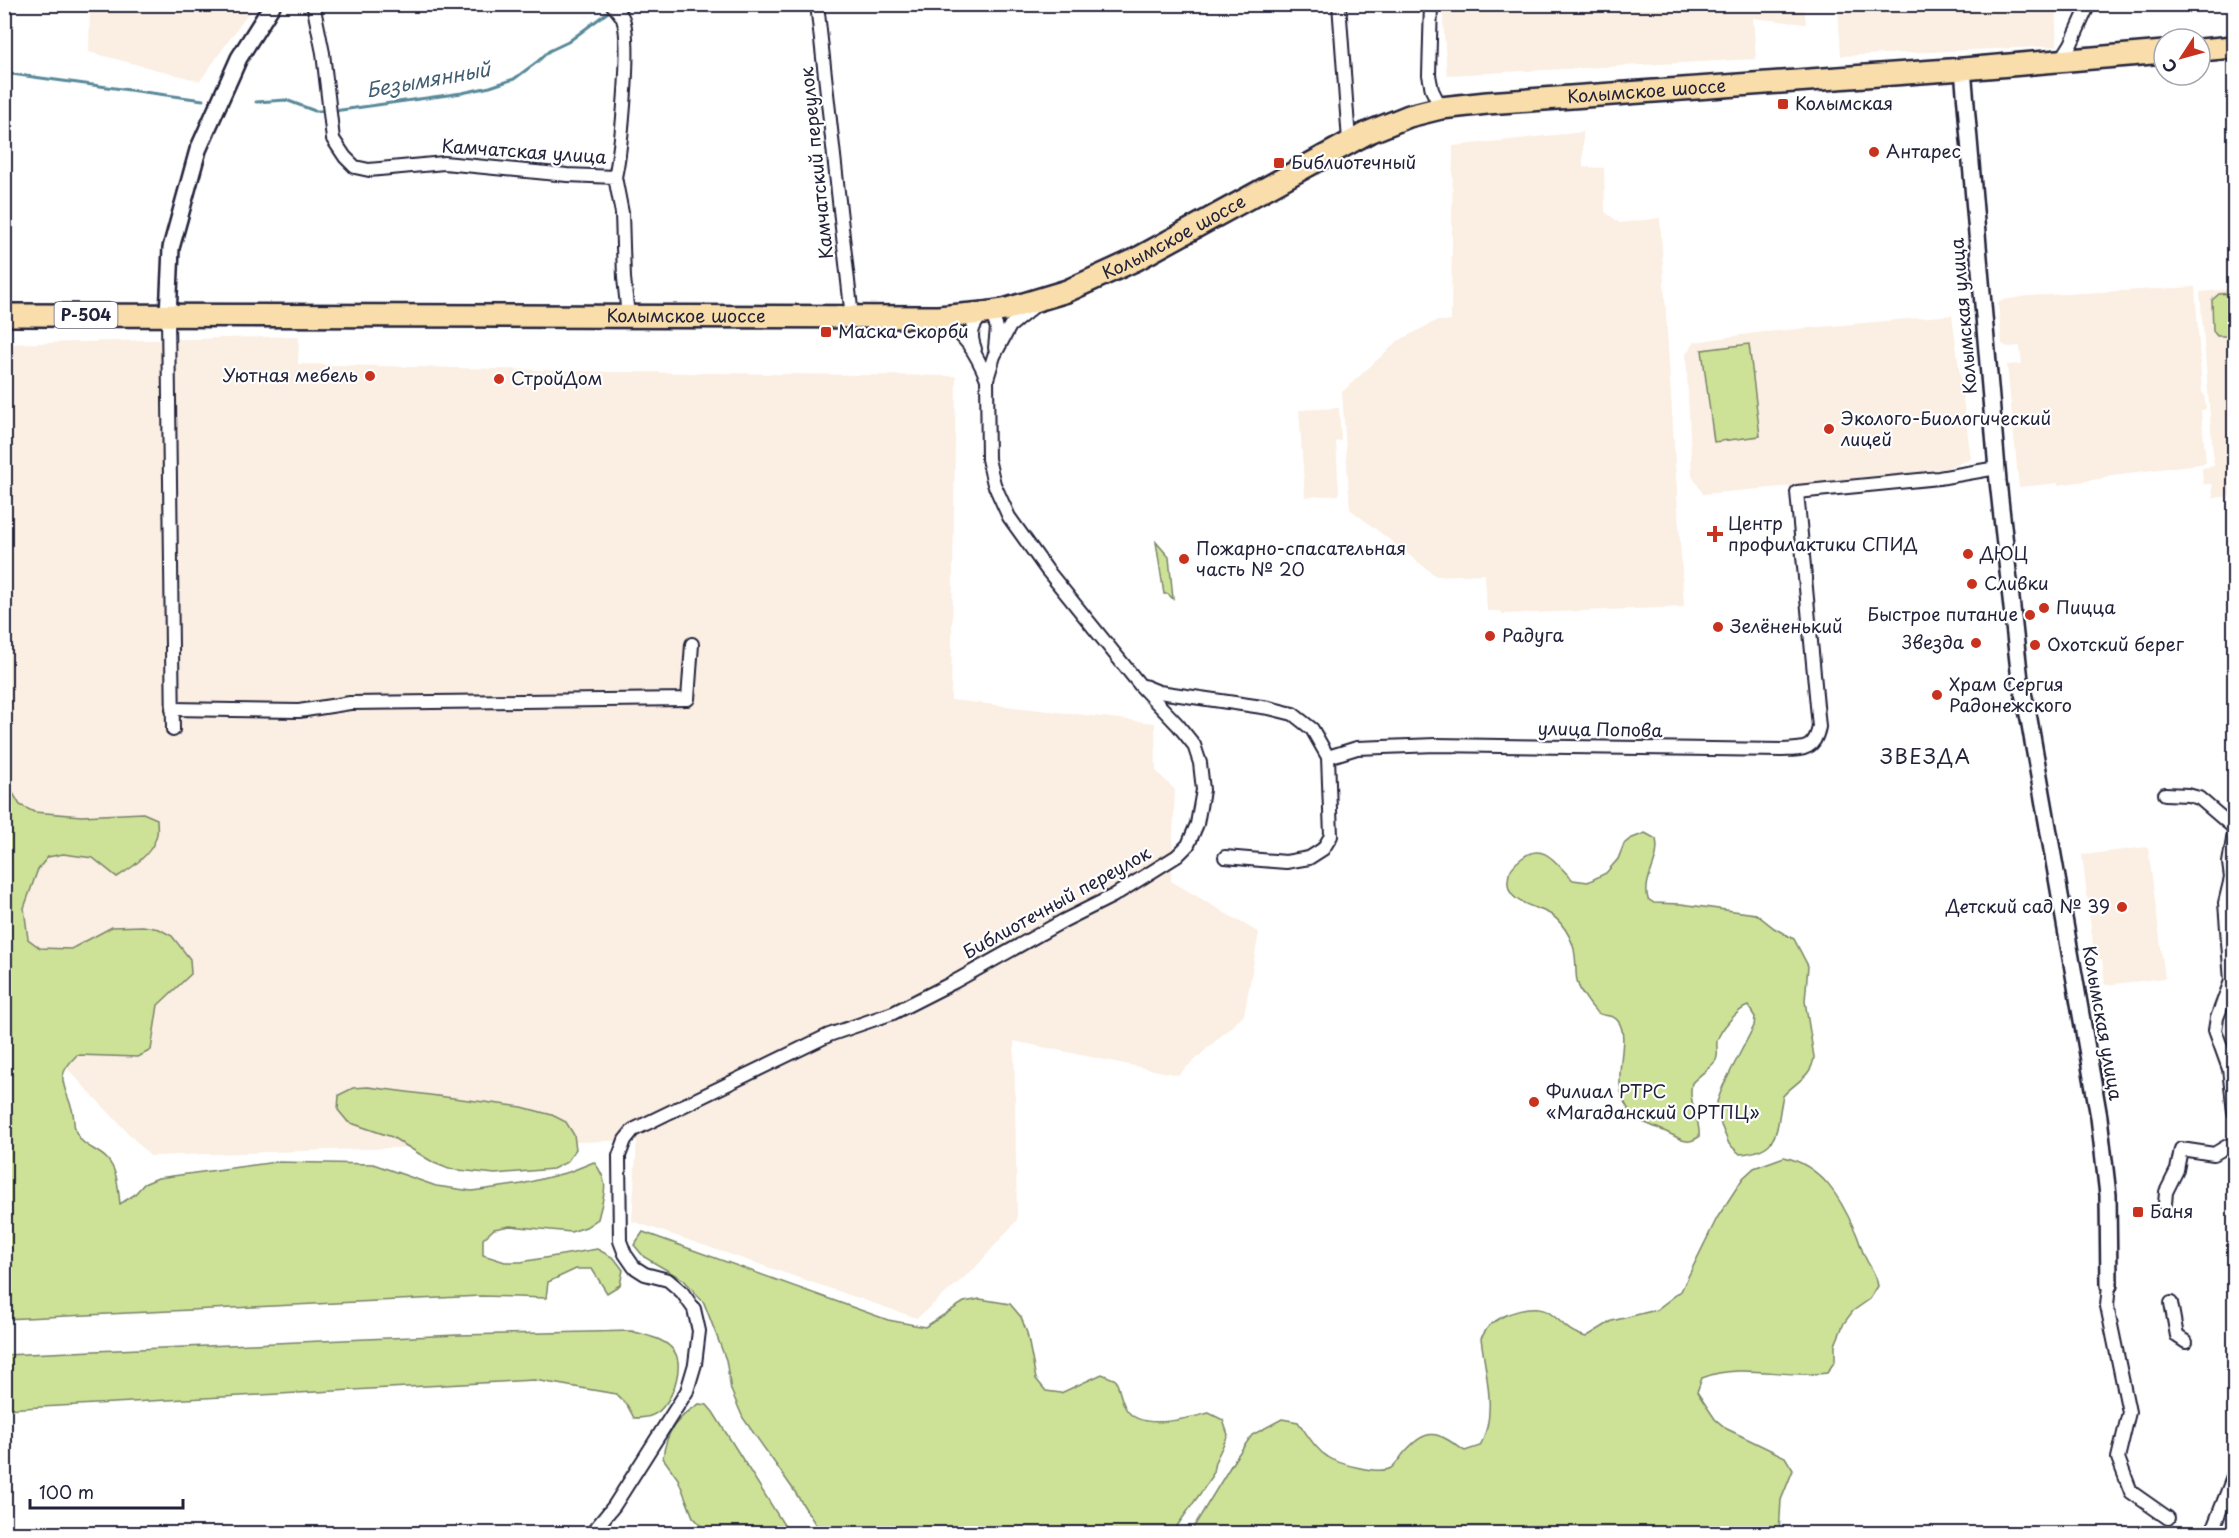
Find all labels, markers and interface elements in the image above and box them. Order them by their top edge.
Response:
north arrow [2152,27,2212,87]
water label: Безымянный [363,53,495,105]
text: С [2156,54,2182,78]
street label: Камчатский переулок [792,65,839,261]
street label: Колымское шоссе [1566,71,1727,109]
place label: Колымская [1795,89,1893,116]
marker: Колымская [1776,97,1790,111]
street label: Камчатская улица [441,131,608,170]
place label: Антарес [1886,137,1961,164]
marker: Антарес [1867,145,1881,159]
place label: Библиотечный [1291,148,1416,175]
marker: Библиотечный [1272,156,1286,170]
street label: Колымское шоссе [1097,187,1250,285]
street label: Колымская улица [1942,236,1983,395]
street label: Колымское шоссе [606,301,766,329]
road number: Р-504 [54,302,118,328]
place label: Маска Скорби [838,317,969,344]
marker: Маска Скорби [819,325,833,339]
place label: Уютная мебель [223,361,358,388]
place label: СтройДом [511,364,603,391]
marker: Уютная мебель [363,369,377,383]
marker: СтройДом [492,372,506,386]
place label: Эколого-Биологический лицей [1840,404,2051,452]
marker: Эколого-Биологический лицей [1822,422,1836,436]
place label: Центр профилактики СПИД [1728,509,1918,557]
marker: Центр профилактики СПИД [1706,525,1724,543]
place label: Пожарно-спасательная часть № 20 [1196,534,1406,582]
place label: ДЮЦ [1979,539,2028,566]
marker: ДЮЦ [1961,547,1975,561]
marker: Пожарно-спасательная часть № 20 [1177,552,1191,566]
place label: Сливки [1984,569,2049,596]
marker: Сливки [1965,577,1979,591]
place label: Пицца [2056,593,2116,620]
place label: Быстрое питание [1868,600,2018,627]
marker: Пицца [2037,601,2051,615]
marker: Быстрое питание [2023,608,2037,622]
place label: Зелёненький [1730,612,1843,639]
marker: Зелёненький [1711,620,1725,634]
place label: Радуга [1502,621,1564,648]
place label: Звезда [1902,628,1965,655]
marker: Радуга [1483,629,1497,643]
place label: Охотский берег [2047,630,2185,657]
marker: Звезда [1969,636,1983,650]
marker: Охотский берег [2028,638,2042,652]
place label: Храм Сергия Радонежского [1949,670,2072,718]
marker: Храм Сергия Радонежского [1930,688,1944,702]
street label: улица Попова [1537,714,1664,743]
district label: ЗВЕЗДА [1880,741,1972,771]
street label: Библиотечный переулок [957,838,1156,965]
place label: Детский сад № 39 [1945,892,2110,919]
marker: Детский сад № 39 [2115,900,2129,914]
street label: Колымская улица [2077,943,2130,1103]
place label: Филиал РТРС «Магаданский ОРТПЦ» [1546,1077,1759,1125]
marker: Филиал РТРС «Магаданский ОРТПЦ» [1527,1095,1541,1109]
place label: Баня [2150,1197,2194,1224]
marker: Баня [2131,1205,2145,1219]
scale bar [30,1472,183,1510]
text: 100 m [39,1478,94,1505]

